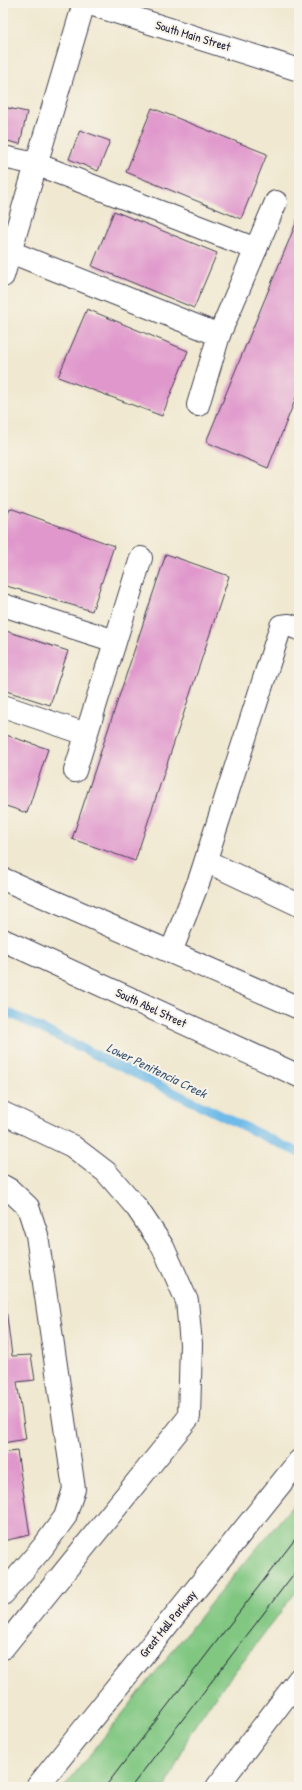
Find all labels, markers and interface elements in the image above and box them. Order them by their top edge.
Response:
street label: South Main Street [153,16,234,55]
street label: South Abel Street [113,984,190,1032]
water label: Lower Penitencia Creek [104,1038,211,1103]
street label: Great Mall Parkway [135,1586,200,1661]

